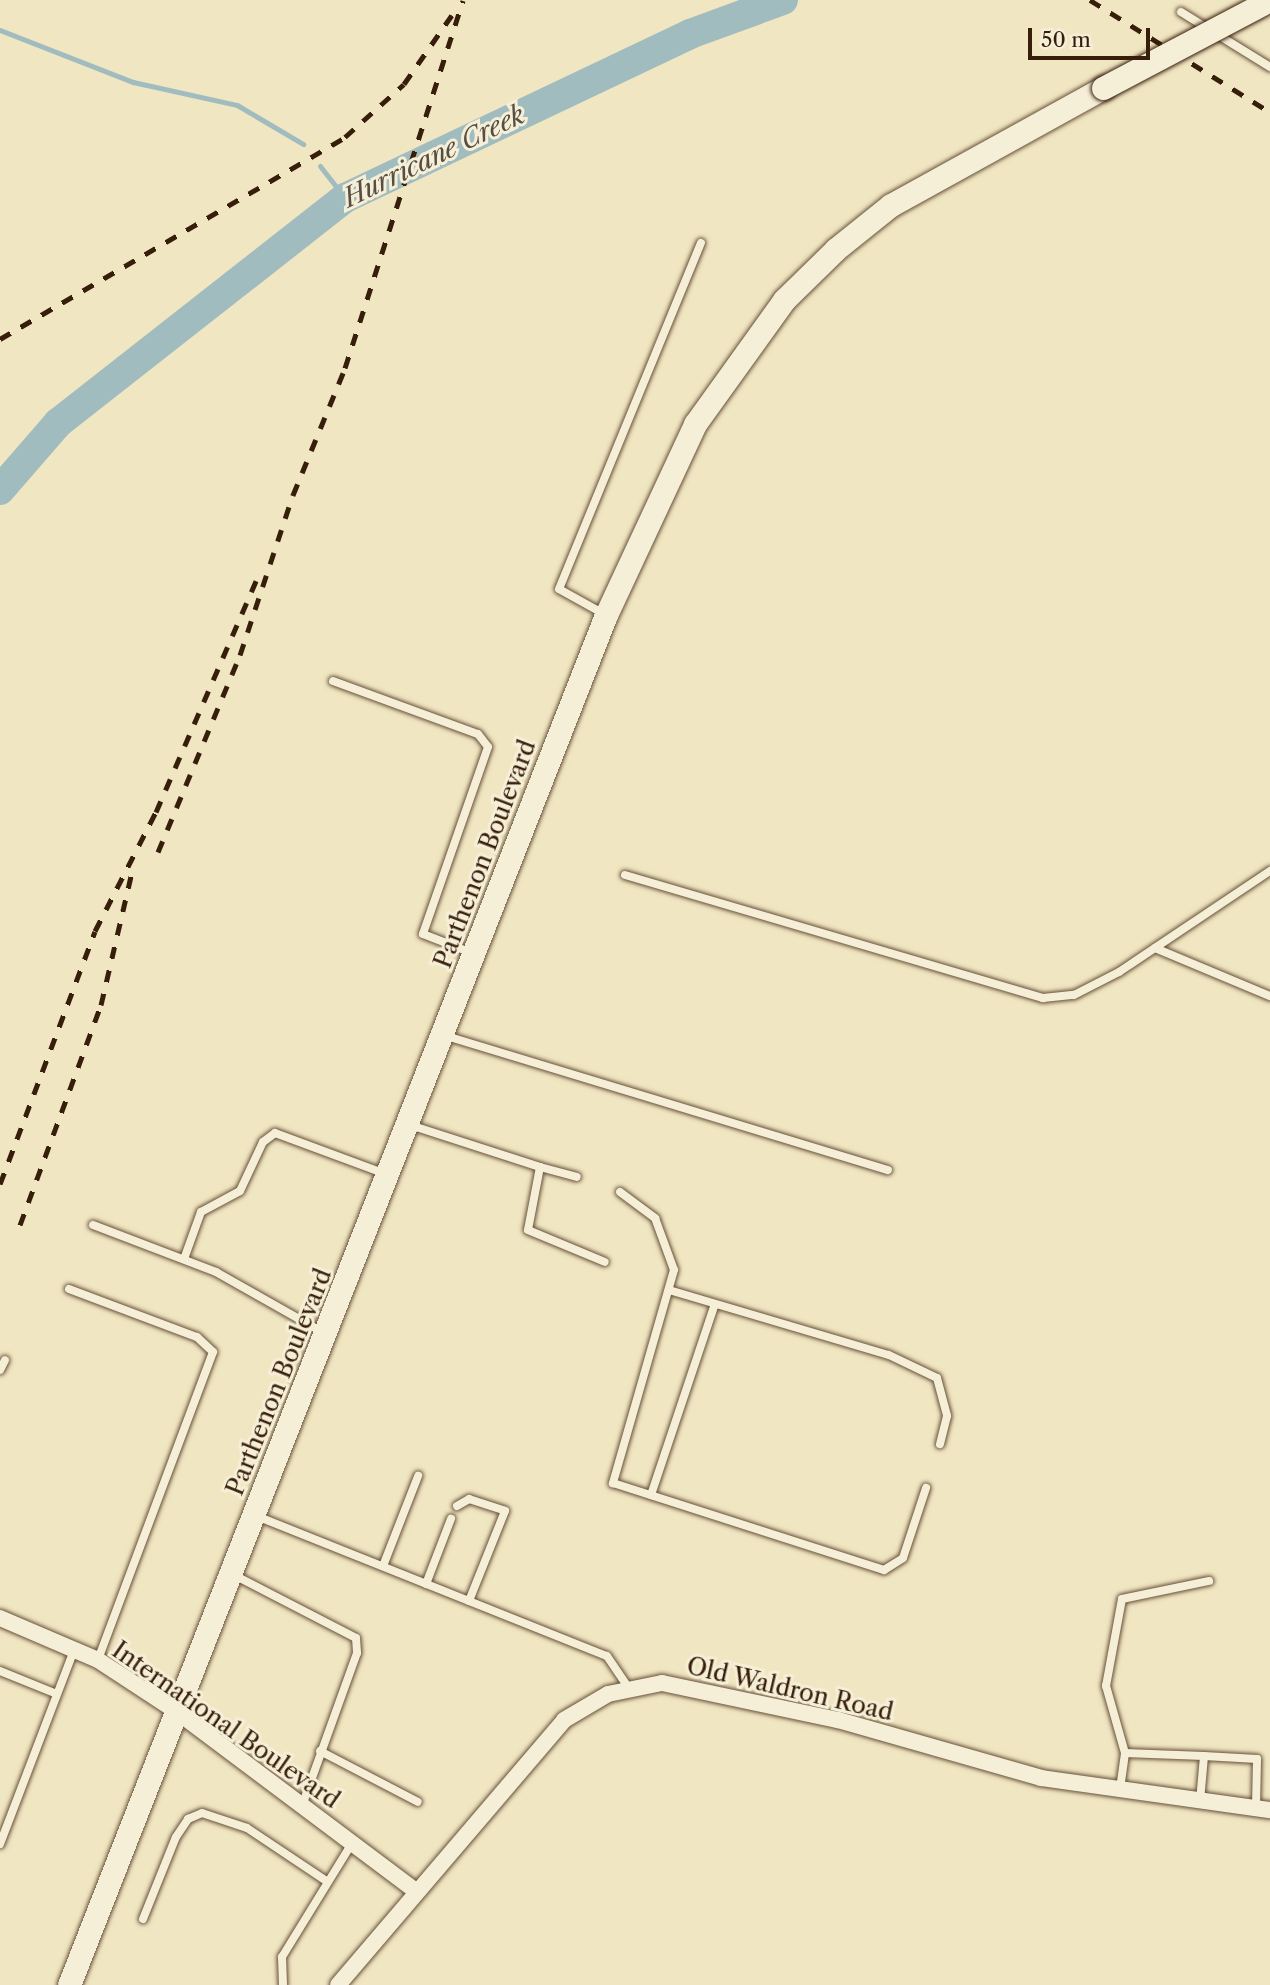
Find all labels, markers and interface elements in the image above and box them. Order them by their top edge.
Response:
scale bar [1032,14,1154,58]
text: 50 m [1041,27,1091,52]
water label: Hurricane Creek [338,100,530,214]
street label: Parthenon Boulevard [428,736,542,972]
street label: Parthenon Boulevard [220,1264,338,1500]
street label: International Boulevard [107,1635,345,1815]
street label: Old Waldron Road [684,1651,896,1727]

